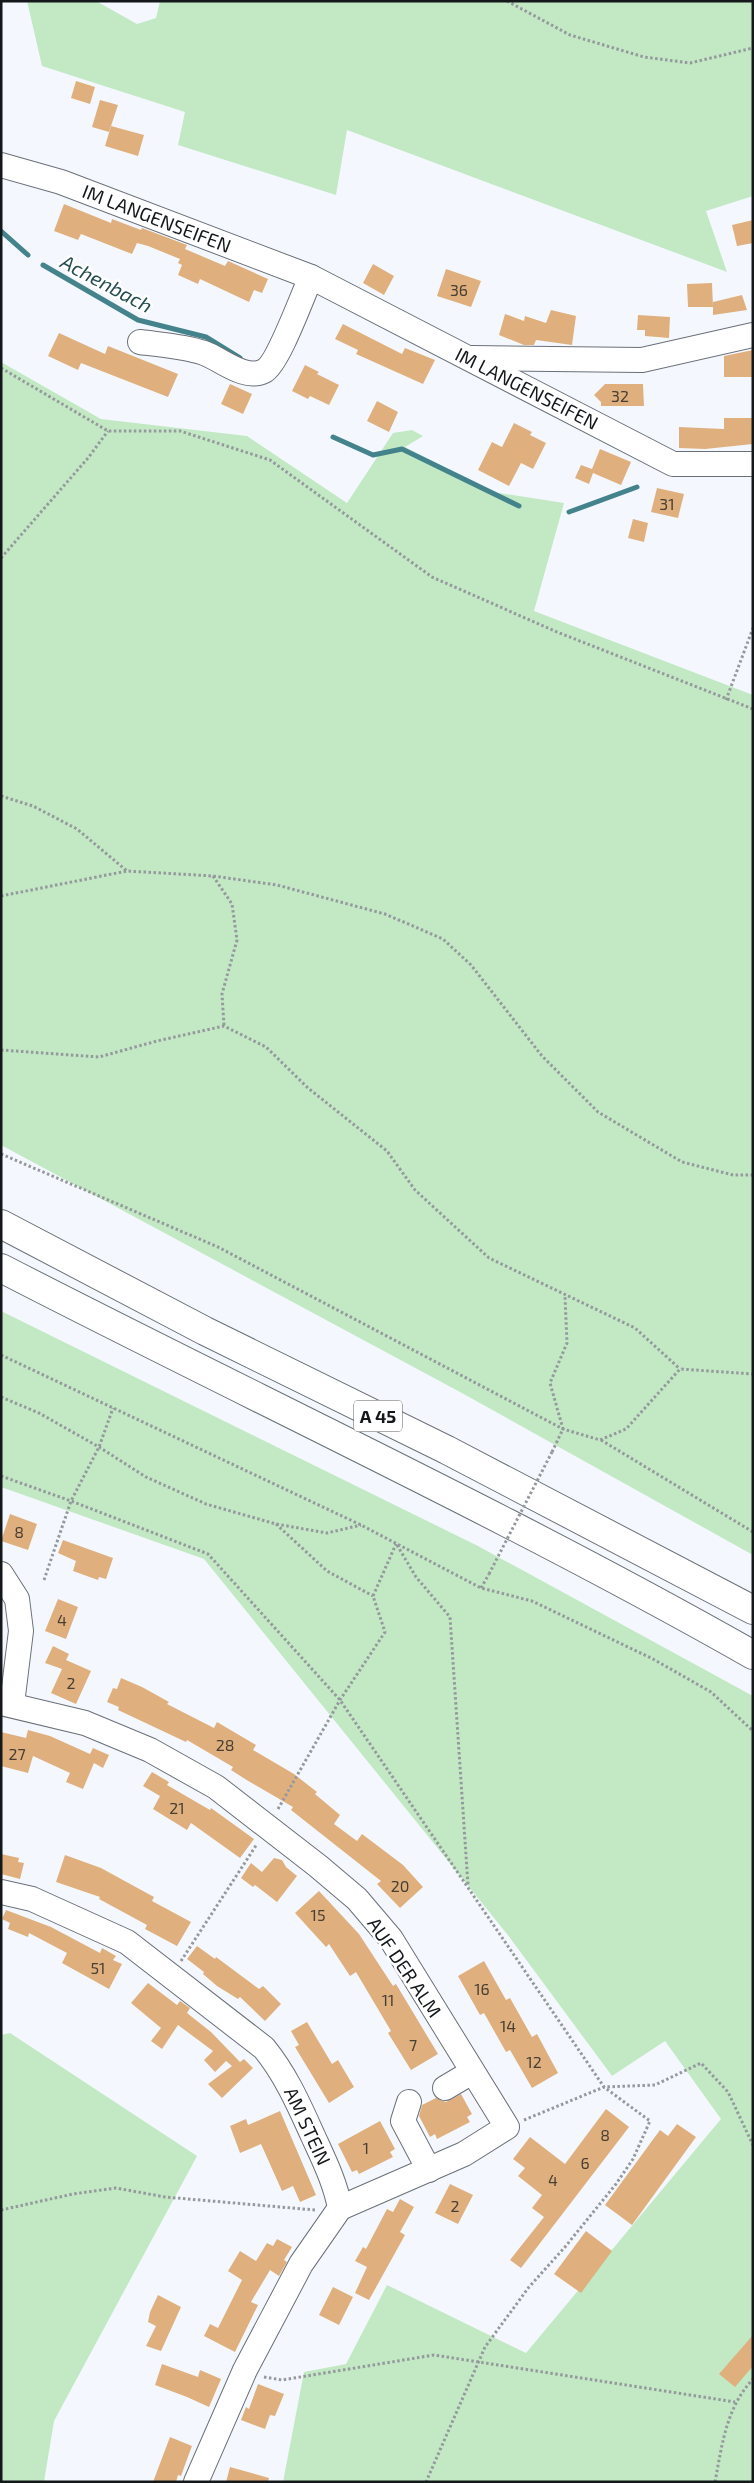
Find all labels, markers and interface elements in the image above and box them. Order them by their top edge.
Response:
street label: IM LANGENSEIFEN [79,179,235,257]
water label: Achenbach [56,248,157,317]
house number: 36 [450,280,468,299]
street label: IM LANGENSEIFEN [452,342,602,434]
house number: 32 [611,386,629,405]
house number: 31 [659,494,675,513]
road number: A 45 [354,1400,402,1432]
house number: 8 [14,1522,24,1541]
house number: 4 [57,1610,67,1629]
house number: 2 [67,1673,76,1692]
house number: 28 [216,1735,234,1754]
house number: 27 [8,1744,26,1763]
house number: 21 [169,1798,185,1817]
house number: 20 [391,1876,409,1895]
house number: 15 [311,1905,325,1924]
street label: AUF DER ALM [363,1913,447,2021]
house number: 51 [91,1958,105,1977]
house number: 16 [474,1979,490,1998]
house number: 11 [382,1990,394,2009]
house number: 14 [500,2016,516,2035]
house number: 7 [409,2035,417,2054]
house number: 12 [526,2052,542,2071]
street label: AM STEIN [280,2083,336,2169]
house number: 8 [600,2125,610,2144]
house number: 1 [363,2138,369,2157]
house number: 6 [580,2153,590,2172]
house number: 4 [548,2170,558,2189]
house number: 2 [451,2196,460,2215]

